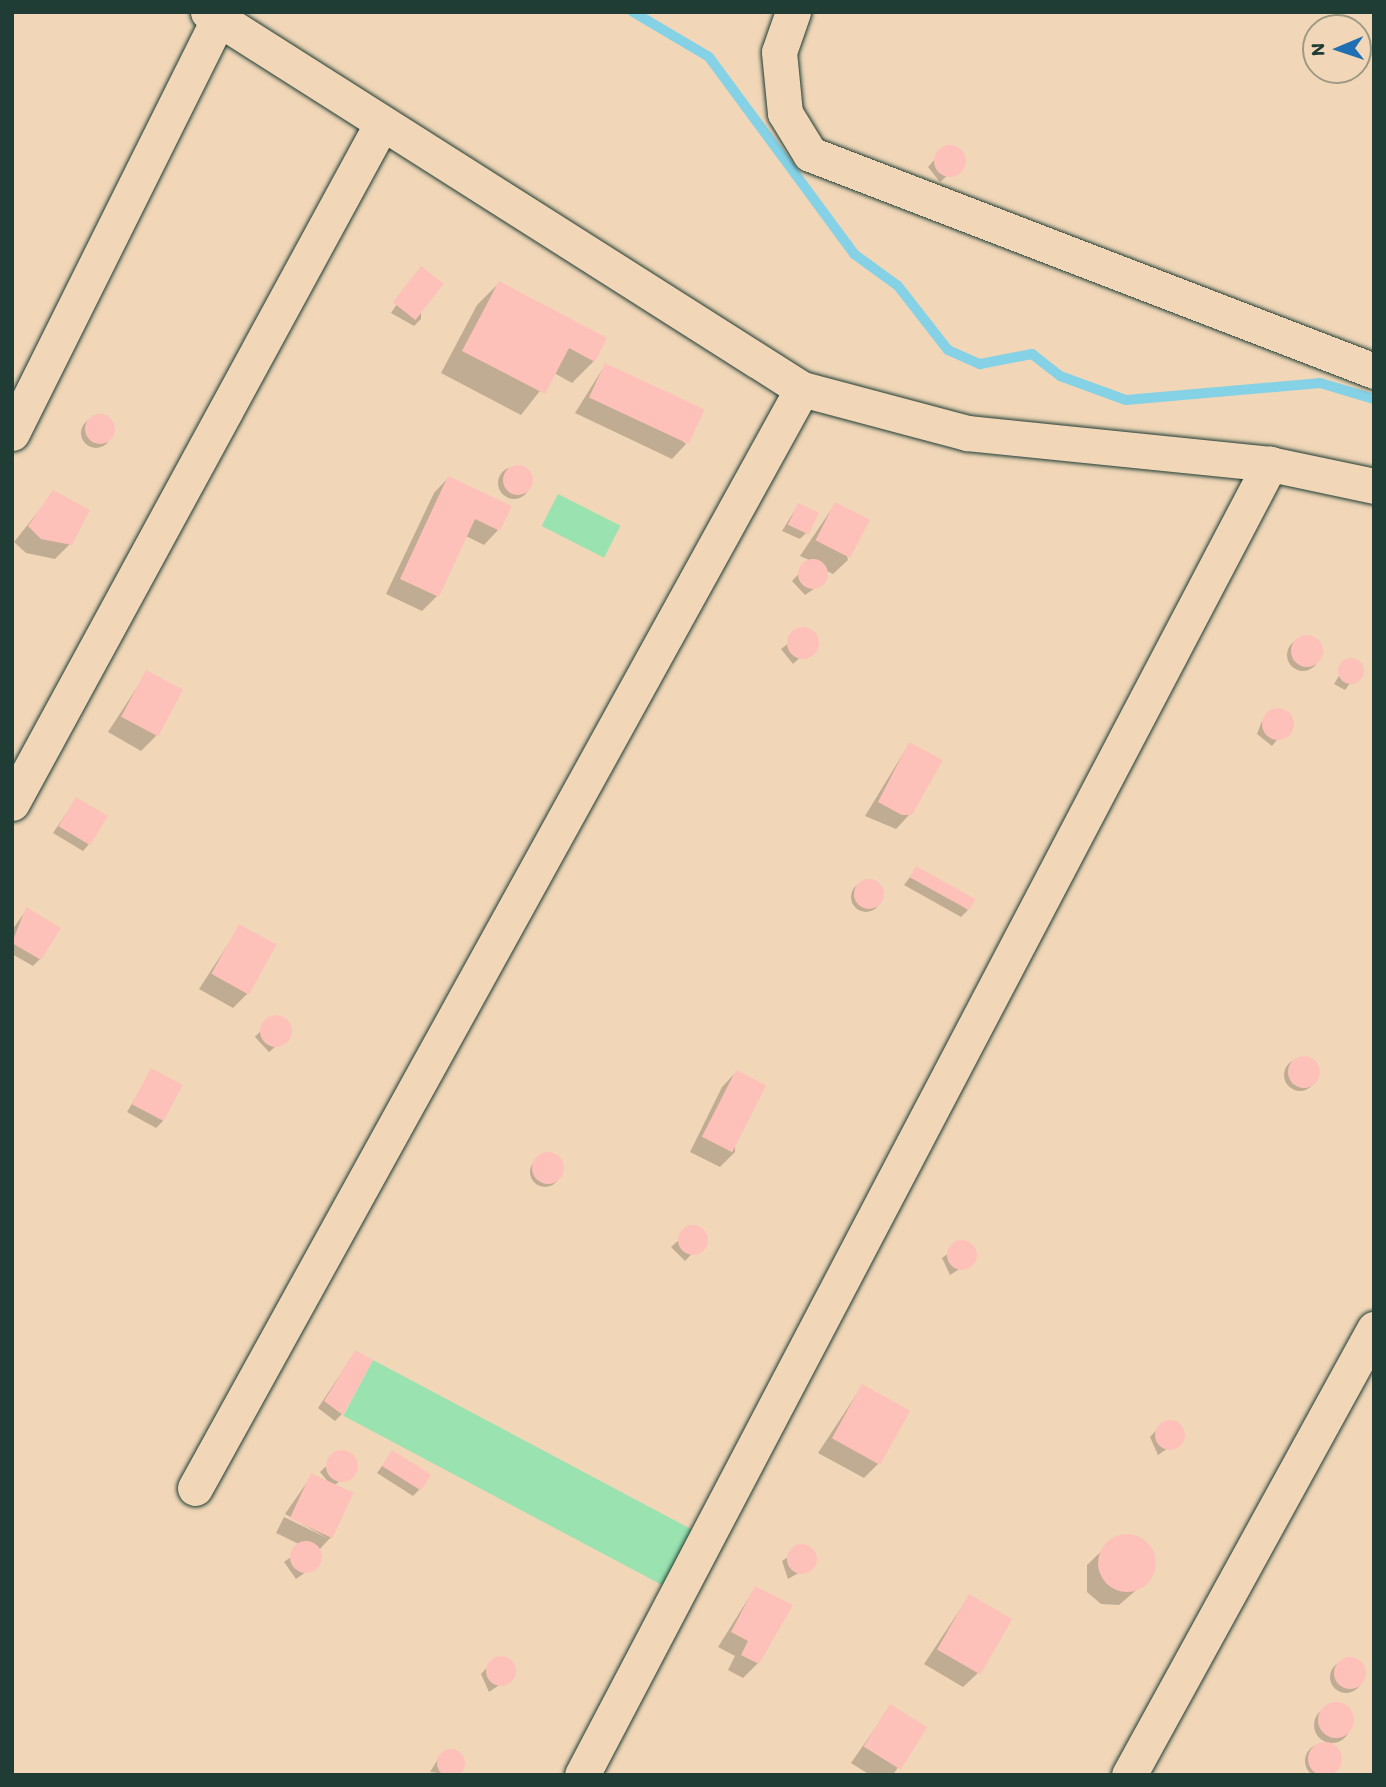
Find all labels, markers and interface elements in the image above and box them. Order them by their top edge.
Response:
north arrow [1302,14,1372,84]
text: N [1306,43,1329,56]

